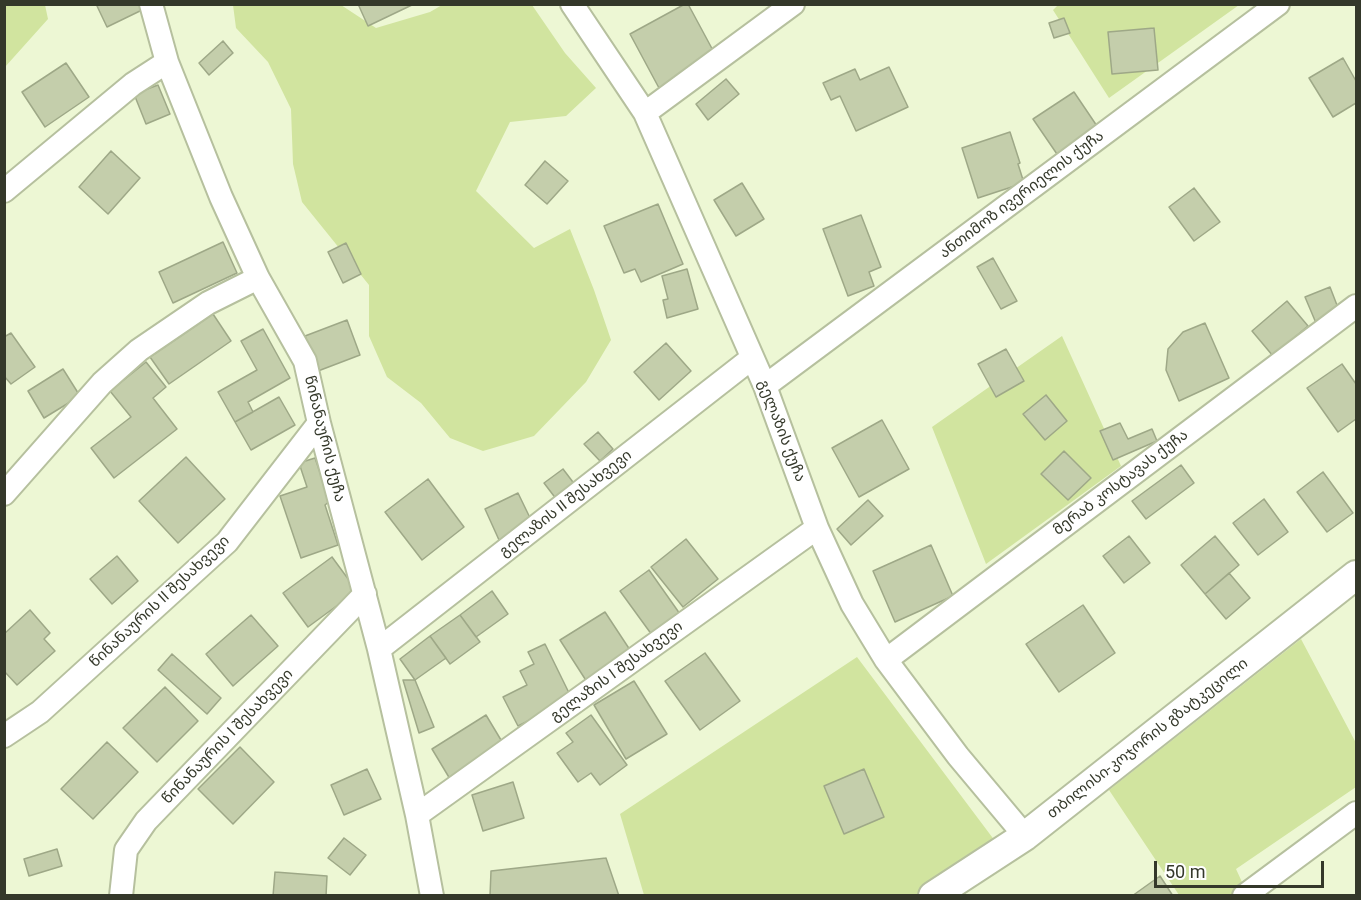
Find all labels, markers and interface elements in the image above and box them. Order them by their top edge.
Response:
street label: ანთიმოზ ივერიელის ქუჩა [936,127,1108,263]
street label: წინანაურის ქუჩა [300,374,348,504]
street label: გელაზის ქუჩა [753,377,809,485]
street label: მერაბ კოსტავას ქუჩა [1050,426,1192,540]
street label: გელაზის II შესახვევი [496,447,636,561]
street label: წინანაურის II შესახვევი [86,532,234,672]
street label: გელაზის I შესახვევი [547,618,687,726]
street label: თბილისი-კოჯორის გზატკეცილი [1044,655,1252,823]
street label: წინანაურის I შესახვევი [159,666,297,808]
scale bar [1157,849,1326,887]
text: 50 m [1165,861,1205,882]

